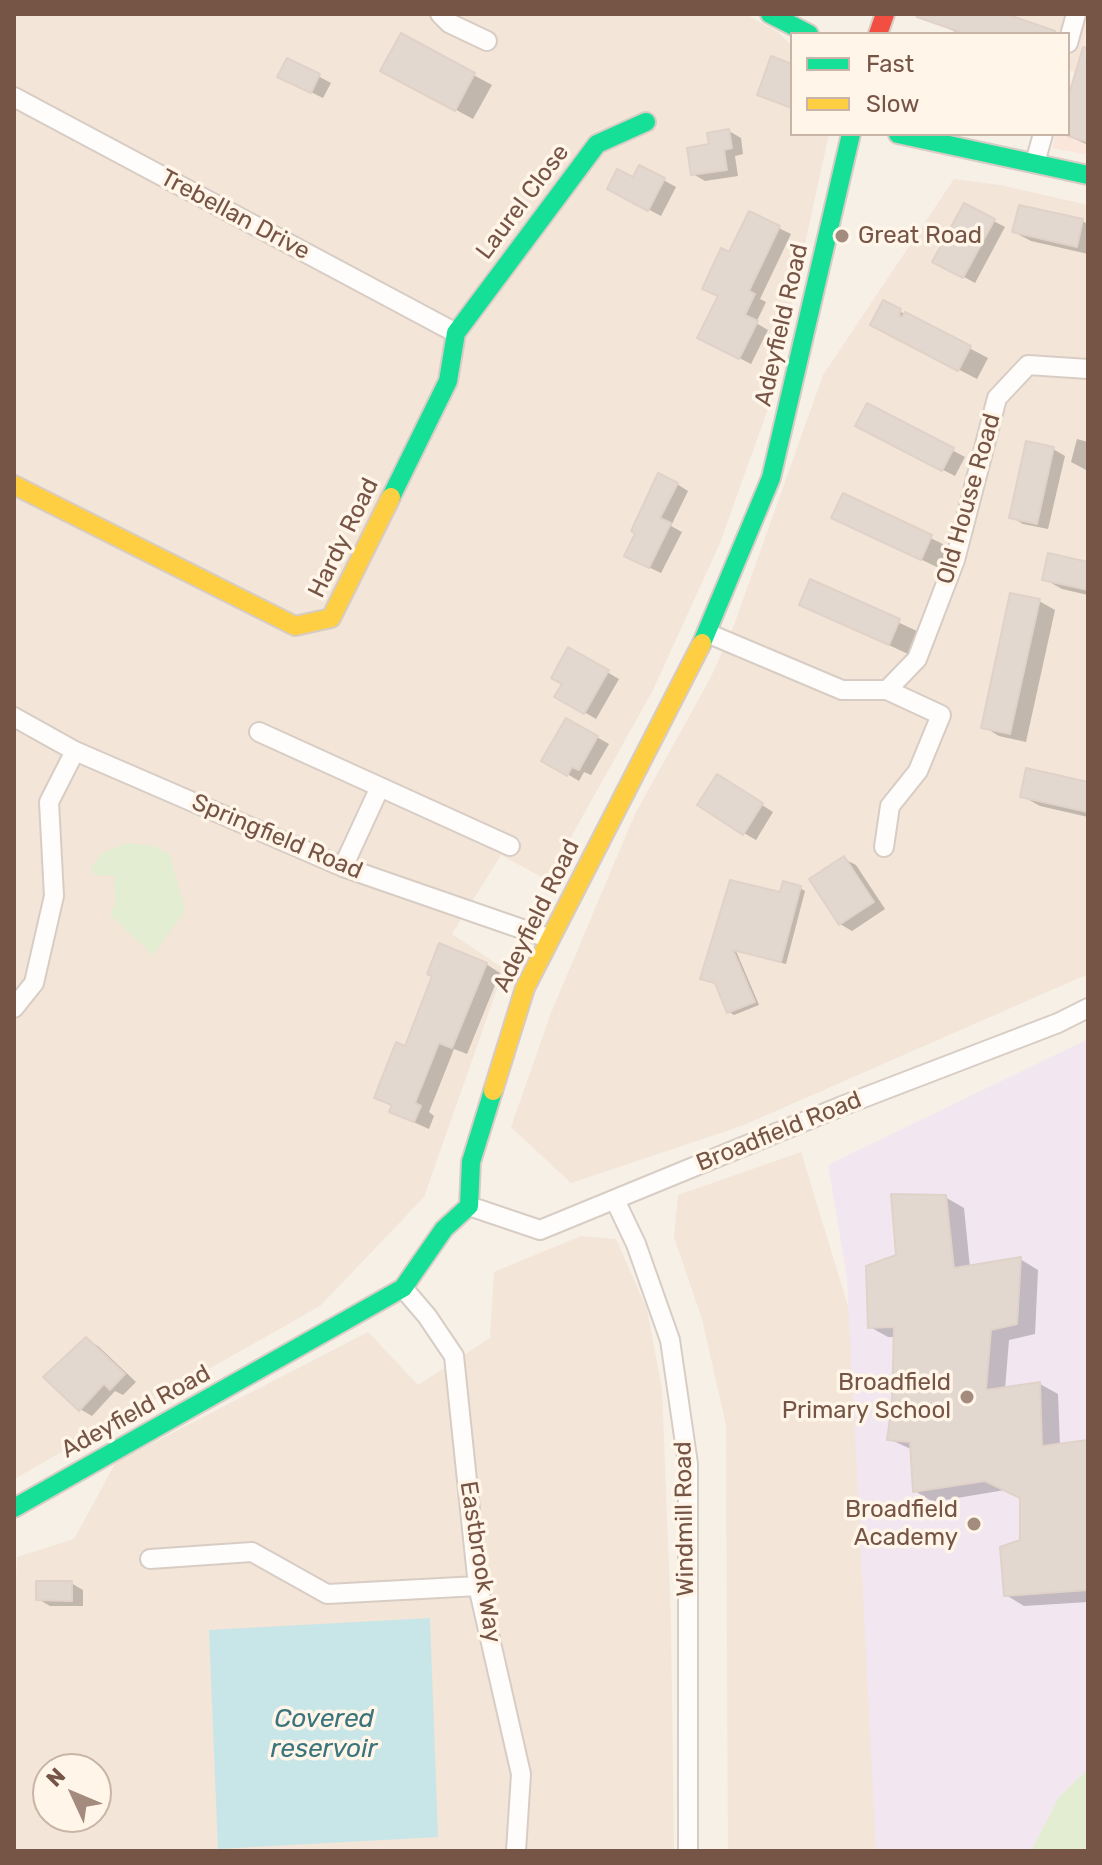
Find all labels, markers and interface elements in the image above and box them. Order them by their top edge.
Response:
legend [790,32,1070,136]
text: Fast [866,50,914,78]
text: Slow [866,90,919,118]
street label: Laurel Close [470,139,576,265]
street label: Trebellan Drive [155,164,315,266]
place label: Great Road [858,222,982,250]
marker: Great Road [833,227,851,245]
street label: Adeyfield Road [749,241,815,409]
street label: Old House Road [931,410,1007,588]
street label: Hardy Road [303,473,385,603]
street label: Springfield Road [187,788,367,886]
street label: Adeyfield Road [488,835,586,997]
street label: Broadfield Road [692,1086,866,1178]
street label: Adeyfield Road [56,1359,216,1465]
place label: Broadfield Primary School [782,1369,951,1425]
marker: Broadfield Primary School [958,1388,976,1406]
street label: Windmill Road [669,1441,701,1597]
street label: Eastbrook Way [453,1479,507,1645]
place label: Broadfield Academy [845,1496,958,1552]
marker: Broadfield Academy [965,1515,983,1533]
water label: Covered reservoir [271,1703,377,1764]
north arrow [32,1753,112,1833]
text: N [41,1762,71,1792]

